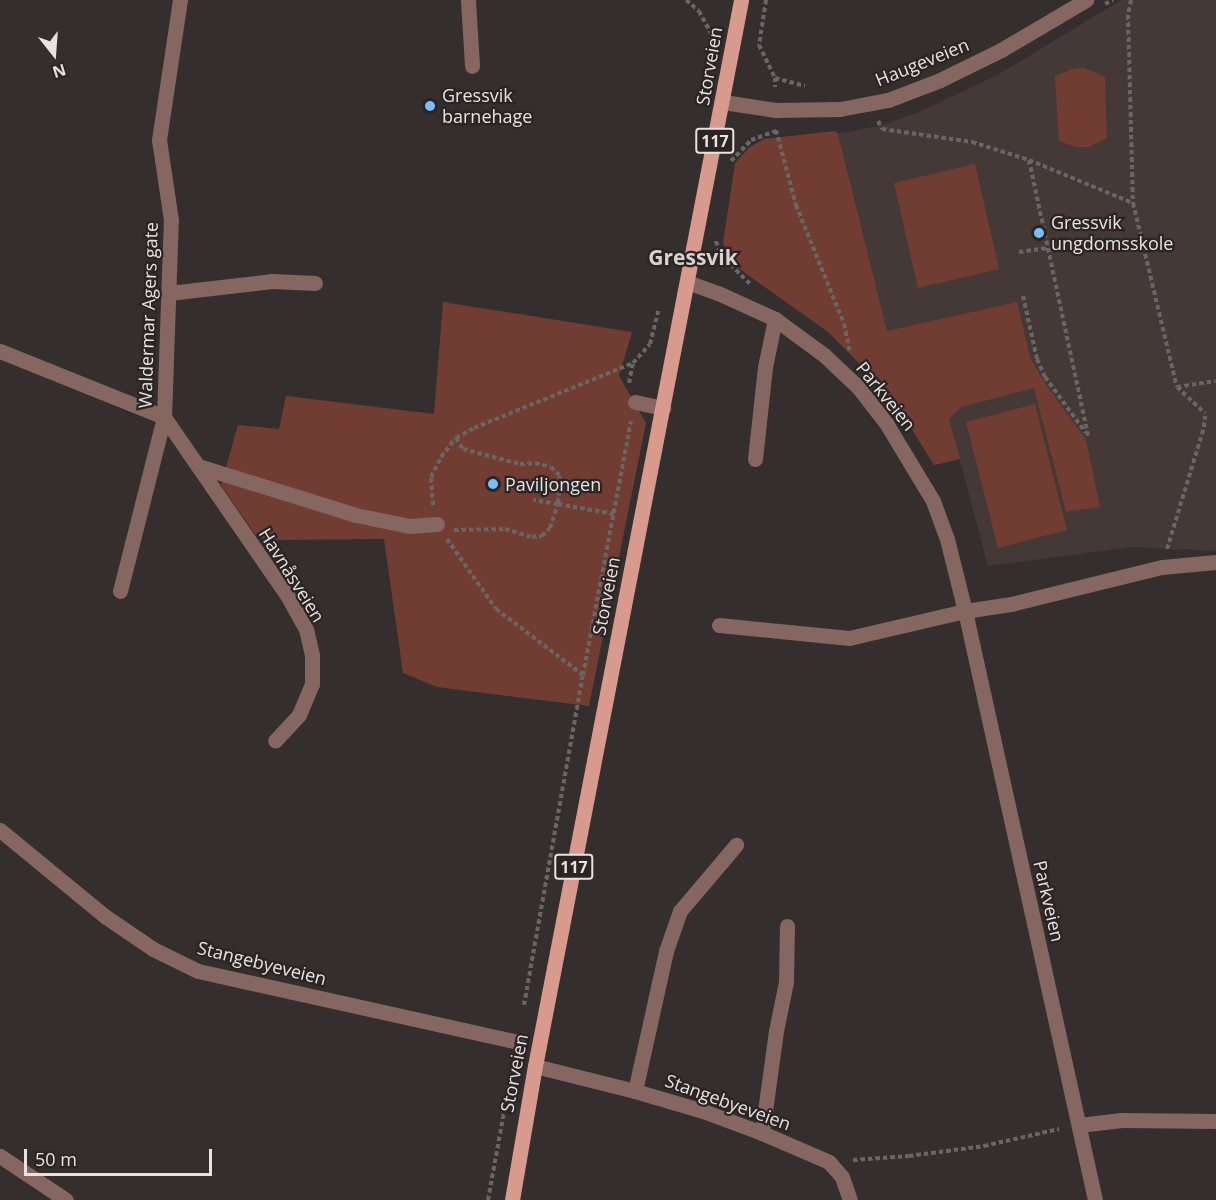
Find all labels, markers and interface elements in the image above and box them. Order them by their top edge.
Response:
north arrow [24,24,84,84]
street label: Storveien [691,25,727,107]
street label: Haugeveien [872,33,972,91]
text: N [50,59,69,84]
place label: Gressvik barnehage [442,85,532,128]
marker: Gressvik barnehage [423,99,437,113]
road number: 117 [694,128,736,154]
place label: Gressvik ungdomsskole [1051,212,1173,254]
street label: Waldermar Agers gate [134,221,162,409]
marker: Gressvik ungdomsskole [1032,226,1046,240]
district label: Gressvik [648,244,738,270]
street label: Parkveien [852,357,920,435]
place label: Paviljongen [505,473,601,495]
marker: Paviljongen [486,477,500,491]
street label: Havnåsveien [255,524,329,626]
street label: Storveien [588,555,624,637]
road number: 117 [553,854,595,880]
street label: Parkveien [1029,858,1069,944]
street label: Stangebyeveien [195,937,329,989]
street label: Storveien [496,1032,532,1114]
street label: Stangebyeveien [662,1069,794,1135]
scale bar [27,1137,214,1175]
text: 50 m [35,1147,77,1171]

